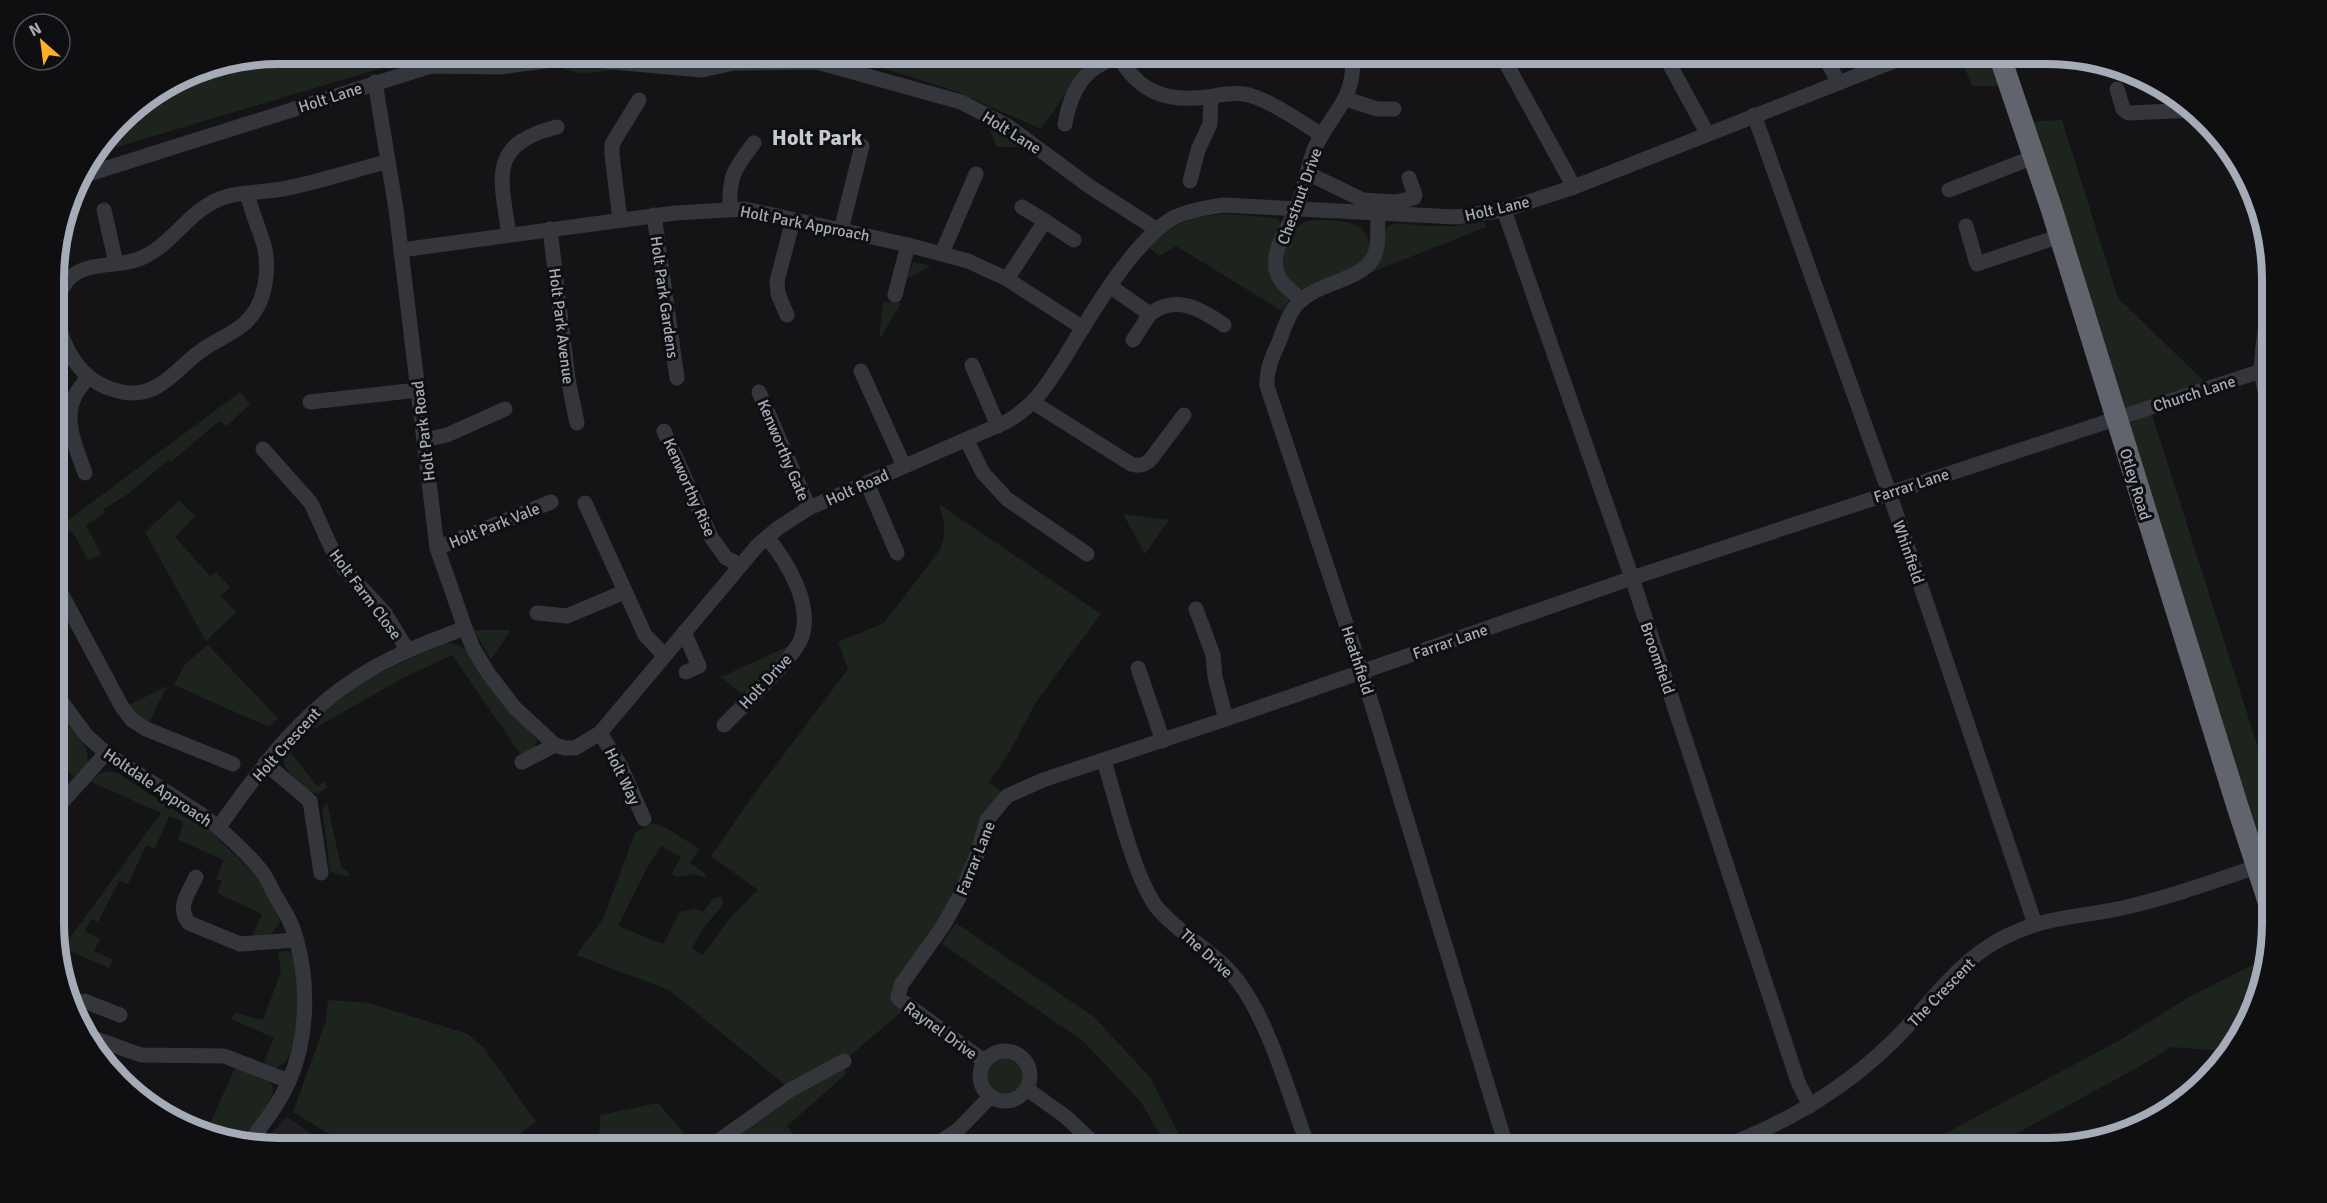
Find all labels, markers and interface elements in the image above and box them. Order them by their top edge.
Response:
north arrow [12,12,72,72]
text: N [26,18,45,41]
street label: Holt Lane [296,78,365,118]
street label: Holt Lane [978,107,1045,159]
district label: Holt Park [772,124,863,151]
street label: Chestnut Drive [1273,145,1327,247]
street label: Holt Lane [1463,192,1531,226]
street label: Holt Park Approach [738,202,871,246]
street label: Holt Park Gardens [646,235,682,360]
street label: Holt Park Avenue [544,267,578,385]
street label: Church Lane [2151,371,2238,417]
street label: Holt Park Road [408,379,440,482]
street label: Kenworthy Gate [753,397,813,504]
street label: Kenworthy Rise [658,435,720,540]
street label: Otley Road [2115,446,2155,522]
street label: Farrar Lane [1871,464,1952,508]
street label: Holt Road [823,465,892,511]
street label: Holt Park Vale [446,499,543,553]
street label: Whinfield [1888,518,1928,587]
street label: Holt Farm Close [325,545,406,644]
street label: Farrar Lane [1410,620,1491,664]
street label: Broomfield [1635,620,1679,697]
street label: Heathfield [1337,623,1378,697]
street label: Holt Drive [735,650,796,714]
street label: Holt Crescent [248,703,325,786]
street label: Holtdale Approach [99,744,216,832]
street label: Holt Way [600,745,645,809]
street label: Farrar Lane [952,818,1000,898]
street label: The Drive [1176,925,1237,983]
street label: The Crescent [1904,954,1980,1031]
street label: Raynel Drive [900,998,981,1064]

